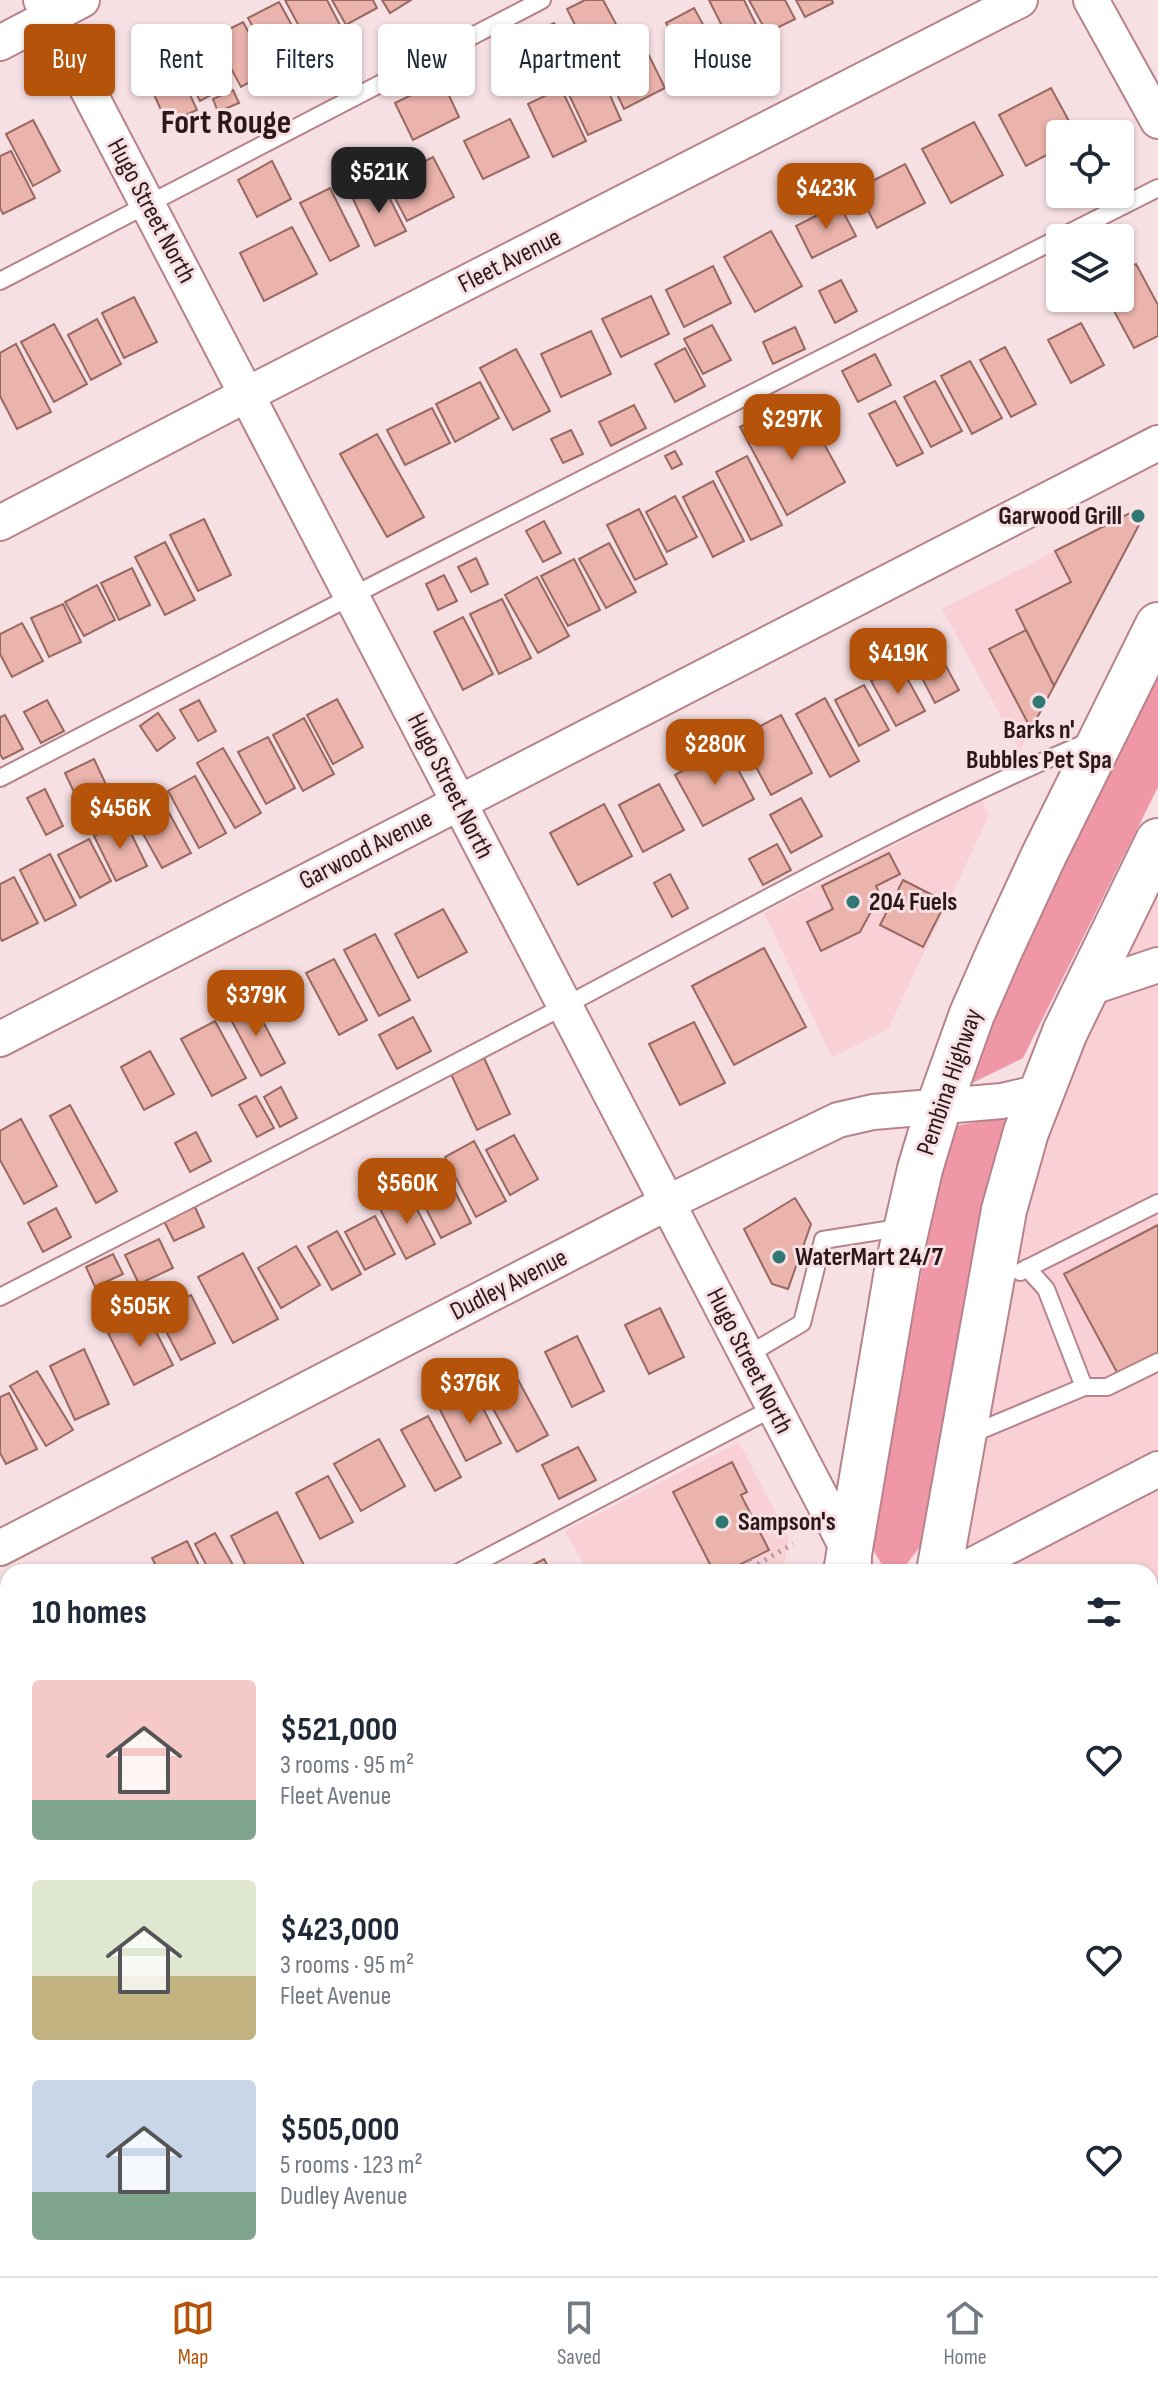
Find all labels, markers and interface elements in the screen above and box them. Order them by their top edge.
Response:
chip: Buy [24,24,115,96]
chip: Rent [131,24,232,96]
chip: Filters [248,24,362,96]
chip: New [378,24,475,96]
chip: Apartment [491,24,649,96]
chip: House [665,24,780,96]
district label: Fort Rouge [161,102,291,143]
map controls [1046,120,1134,312]
button: locate [1046,120,1134,208]
street label: Hugo Street North [100,133,202,289]
pin: $521K [323,147,435,215]
text: $521K [349,157,409,188]
pin: $423K [770,163,882,231]
text: $423K [795,173,857,204]
street label: Fleet Avenue [453,222,567,300]
button: layers [1046,224,1134,312]
pin: $297K [736,394,848,462]
text: $297K [761,404,823,435]
place label: Garwood Grill [998,501,1122,532]
marker: Garwood Grill [1129,507,1147,525]
pin: $419K [842,628,954,696]
text: $419K [868,638,928,669]
marker: Barks n' Bubbles Pet Spa [1030,693,1048,711]
street label: Hugo Street North [400,708,500,864]
place label: Barks n' Bubbles Pet Spa [966,715,1112,776]
pin: $280K [659,719,771,787]
text: $280K [684,729,746,760]
pin: $456K [64,783,176,851]
text: $456K [89,793,151,824]
street label: Garwood Avenue [294,803,438,897]
place label: 204 Fuels [869,887,957,918]
marker: 204 Fuels [844,893,862,911]
pin: $379K [200,970,312,1038]
text: $379K [225,980,287,1011]
street label: Pembina Highway [910,1005,990,1159]
pin: $560K [351,1158,463,1226]
text: $560K [376,1168,438,1199]
street label: Dudley Avenue [445,1242,573,1328]
place label: WaterMart 24/7 [795,1242,944,1273]
marker: WaterMart 24/7 [770,1248,788,1266]
pin: $505K [84,1281,196,1349]
street label: Hugo Street North [699,1283,799,1439]
text: $505K [109,1291,171,1322]
pin: $376K [414,1358,526,1426]
text: $376K [439,1368,501,1399]
place label: Sampson's [738,1507,836,1538]
marker: Sampson's [713,1513,731,1531]
icon: filters [1082,1590,1126,1634]
text: 10 homes [32,1592,147,1633]
text: $521,000 [280,1709,397,1750]
icon: home [96,1712,192,1808]
icon: heart [1082,1738,1126,1782]
text: 3 rooms · 95 m² [280,1750,414,1781]
text: Fleet Avenue [280,1781,391,1812]
text: $423,000 [280,1909,399,1950]
icon: home [96,1912,192,2008]
icon: heart [1082,1938,1126,1982]
text: 3 rooms · 95 m² [280,1950,414,1981]
text: Fleet Avenue [280,1981,391,2012]
text: $505,000 [280,2109,400,2150]
icon: home [96,2112,192,2208]
icon: heart [1082,2138,1126,2182]
text: 5 rooms · 123 m² [280,2150,423,2181]
text: Dudley Avenue [280,2181,407,2212]
tab: Map [171,2296,215,2371]
tab: Saved [557,2296,601,2371]
tab: Home [943,2296,987,2371]

